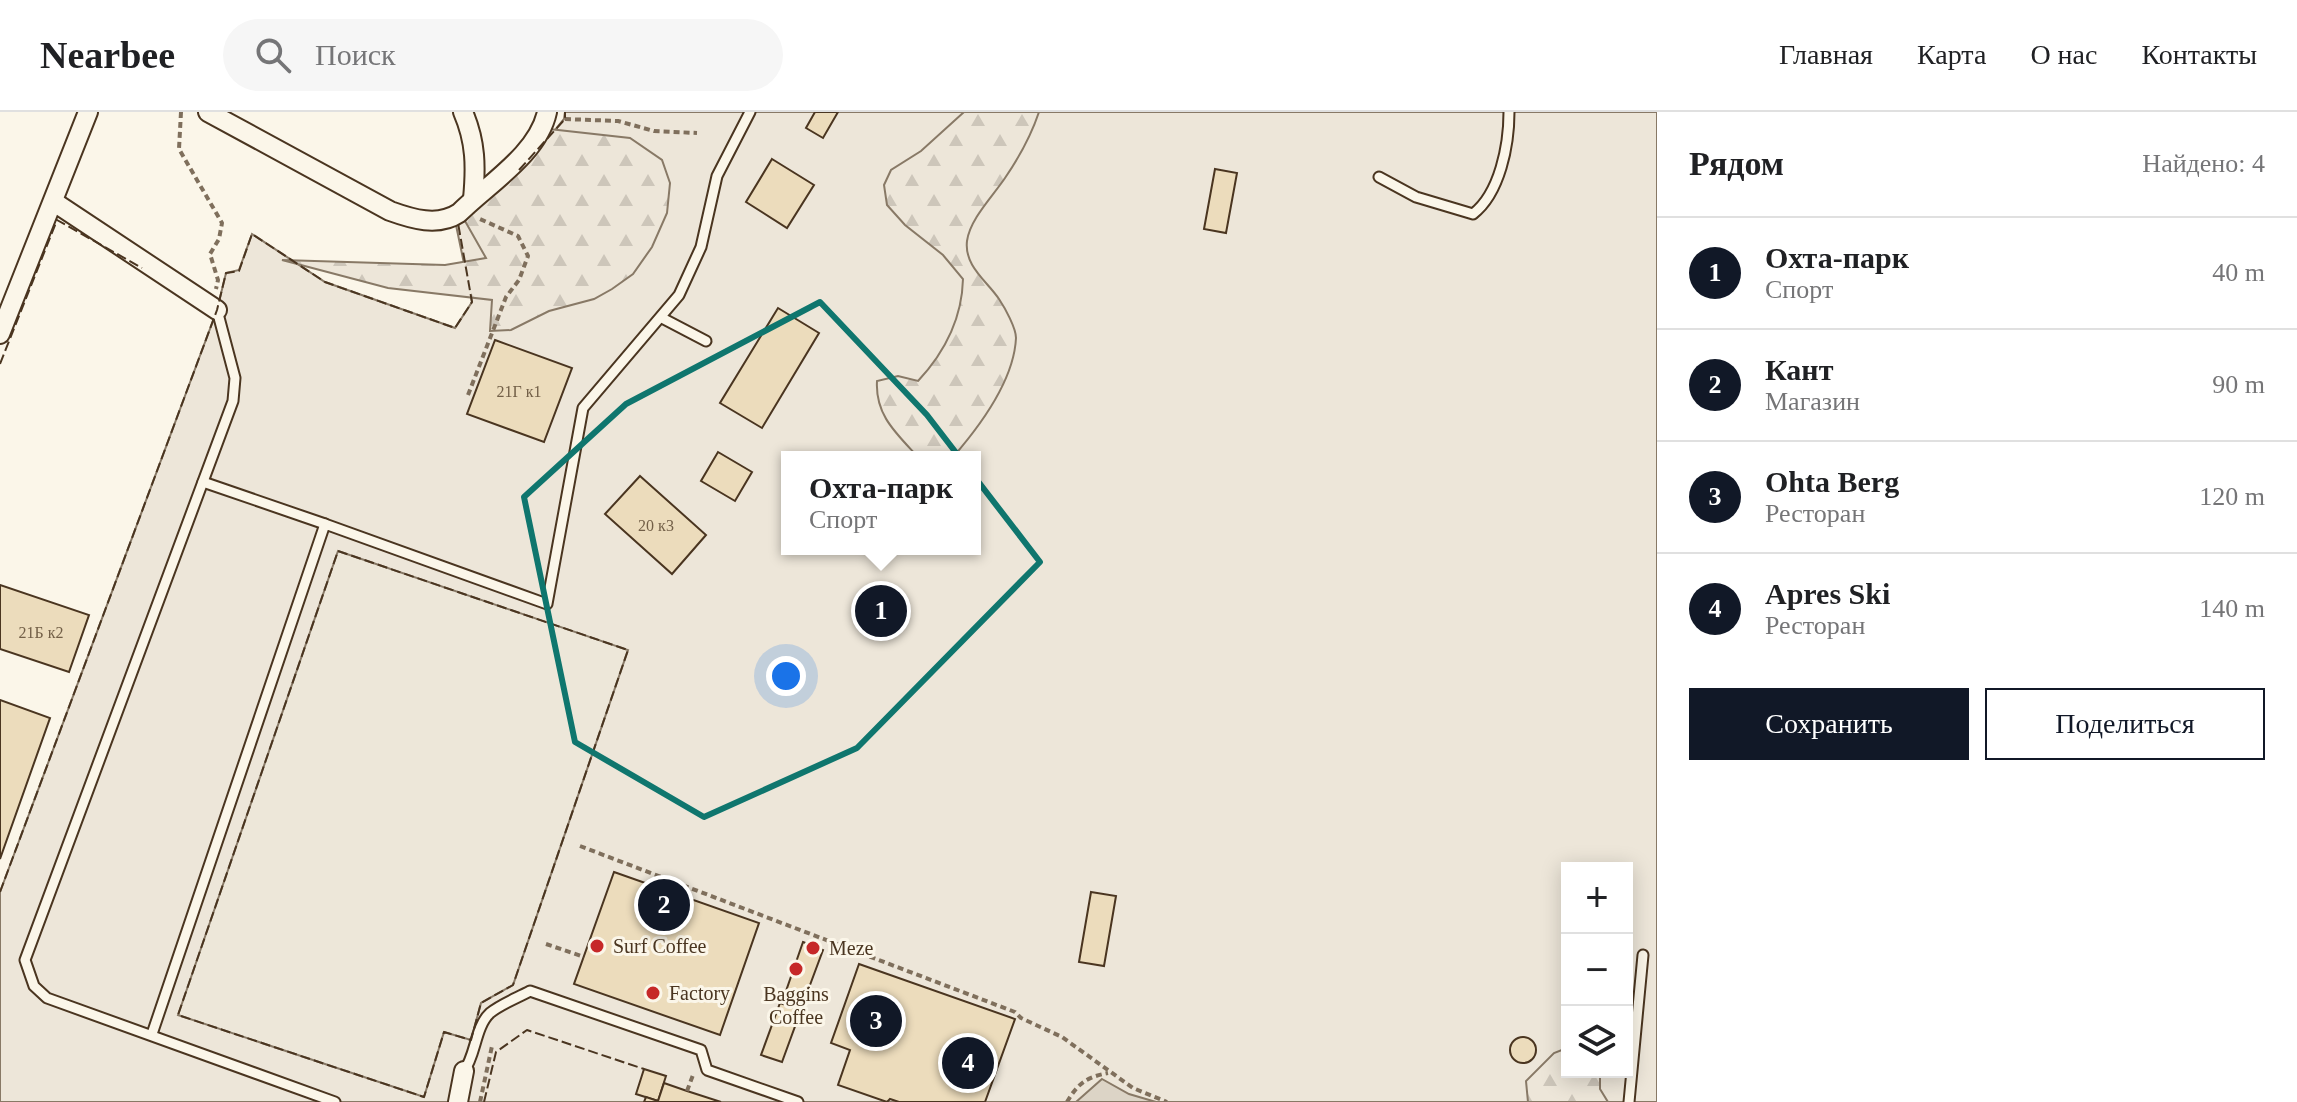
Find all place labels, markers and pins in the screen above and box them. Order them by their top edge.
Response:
pin: 1 [855,581,907,641]
pin: 2 [638,875,690,935]
place label: Surf Coffee [613,935,707,957]
marker: Surf Coffee [588,937,606,955]
place label: Meze [829,937,874,959]
marker: Meze [804,939,822,957]
marker: Baggins Coffee [787,960,805,978]
place label: Factory [669,982,730,1005]
place label: Baggins Coffee [763,983,829,1028]
marker: Factory [644,984,662,1002]
pin: 3 [850,991,902,1051]
pin: 4 [942,1033,994,1093]

